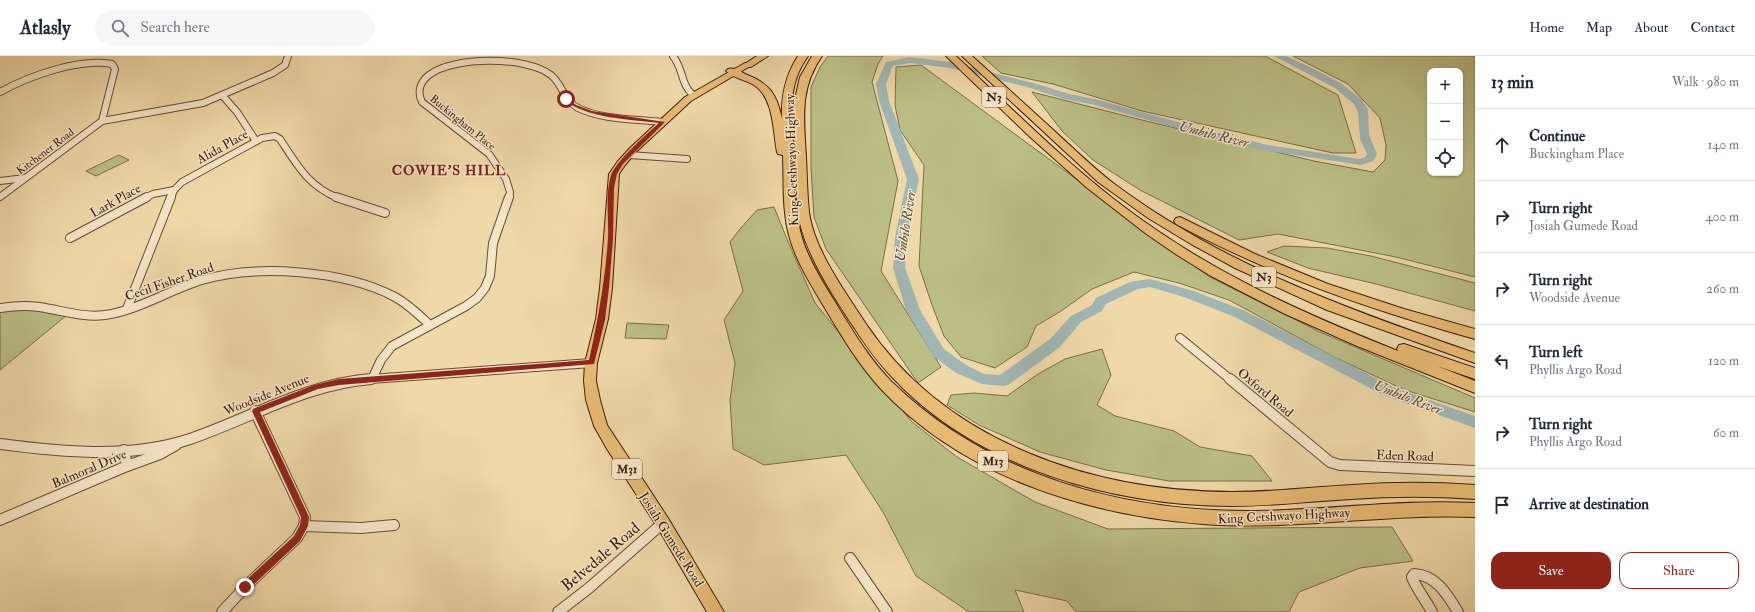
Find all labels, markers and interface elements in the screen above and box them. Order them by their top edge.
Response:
search box [95,10,375,46]
text: Atlasly [20,16,71,40]
icon: search [109,17,131,39]
text: Search here [141,18,210,37]
text: Home [1529,19,1564,36]
text: Map [1586,19,1612,36]
text: About [1634,19,1668,36]
text: Contact [1690,19,1735,36]
map controls [1427,68,1463,176]
button: + [1427,68,1463,104]
text: 13 min [1491,72,1534,93]
text: Walk · 980 m [1672,74,1739,90]
road number: N3 [982,87,1006,107]
route start [557,90,575,108]
street label: Buckingham Place [427,92,498,153]
street label: King Cetshwayo Highway [782,93,803,226]
button: − [1427,104,1463,140]
water label: Umbilo River [1177,118,1252,152]
street label: Kitchener Road [14,125,77,177]
street label: Alida Place [193,126,252,168]
text: Continue [1529,127,1585,146]
icon: ahead [1491,134,1513,156]
text: 140 m [1708,137,1739,153]
button: locate [1427,140,1463,176]
text: Buckingham Place [1529,146,1624,162]
district label: COWIE'S HILL [392,162,506,179]
street label: Lark Place [87,180,144,221]
water label: Umbilo River [891,188,920,263]
text: Turn right [1529,199,1592,218]
icon: right [1491,206,1513,228]
text: 400 m [1706,209,1739,225]
text: Josiah Gumede Road [1529,218,1638,234]
street label: Cecil Fisher Road [123,259,216,305]
road number: N3 [1252,267,1276,287]
text: Turn right [1529,271,1592,290]
icon: right [1491,278,1513,300]
text: 260 m [1706,281,1739,297]
text: Woodside Avenue [1529,290,1620,306]
text: Turn left [1529,343,1583,362]
icon: left [1491,350,1513,372]
text: 120 m [1708,353,1739,369]
text: Phyllis Argo Road [1529,362,1622,378]
street label: Oxford Road [1234,365,1297,421]
street label: Woodside Avenue [220,370,312,420]
water label: Umbilo River [1371,377,1445,419]
text: Turn right [1529,415,1592,434]
icon: right [1491,422,1513,444]
text: 60 m [1713,425,1739,441]
text: Phyllis Argo Road [1529,434,1622,450]
street label: Balmoral Drive [50,446,130,492]
street label: Eden Road [1376,447,1435,465]
road number: M13 [978,451,1008,471]
road number: M31 [612,459,642,479]
street label: Josiah Gumede Road [635,488,707,590]
icon: arrive [1491,494,1513,516]
text: Arrive at destination [1529,495,1649,514]
street label: King Cetshwayo Highway [1217,505,1351,528]
street label: Belvedale Road [557,518,644,595]
button: Save [1491,552,1611,589]
button: Share [1619,552,1739,589]
route end [236,578,254,596]

